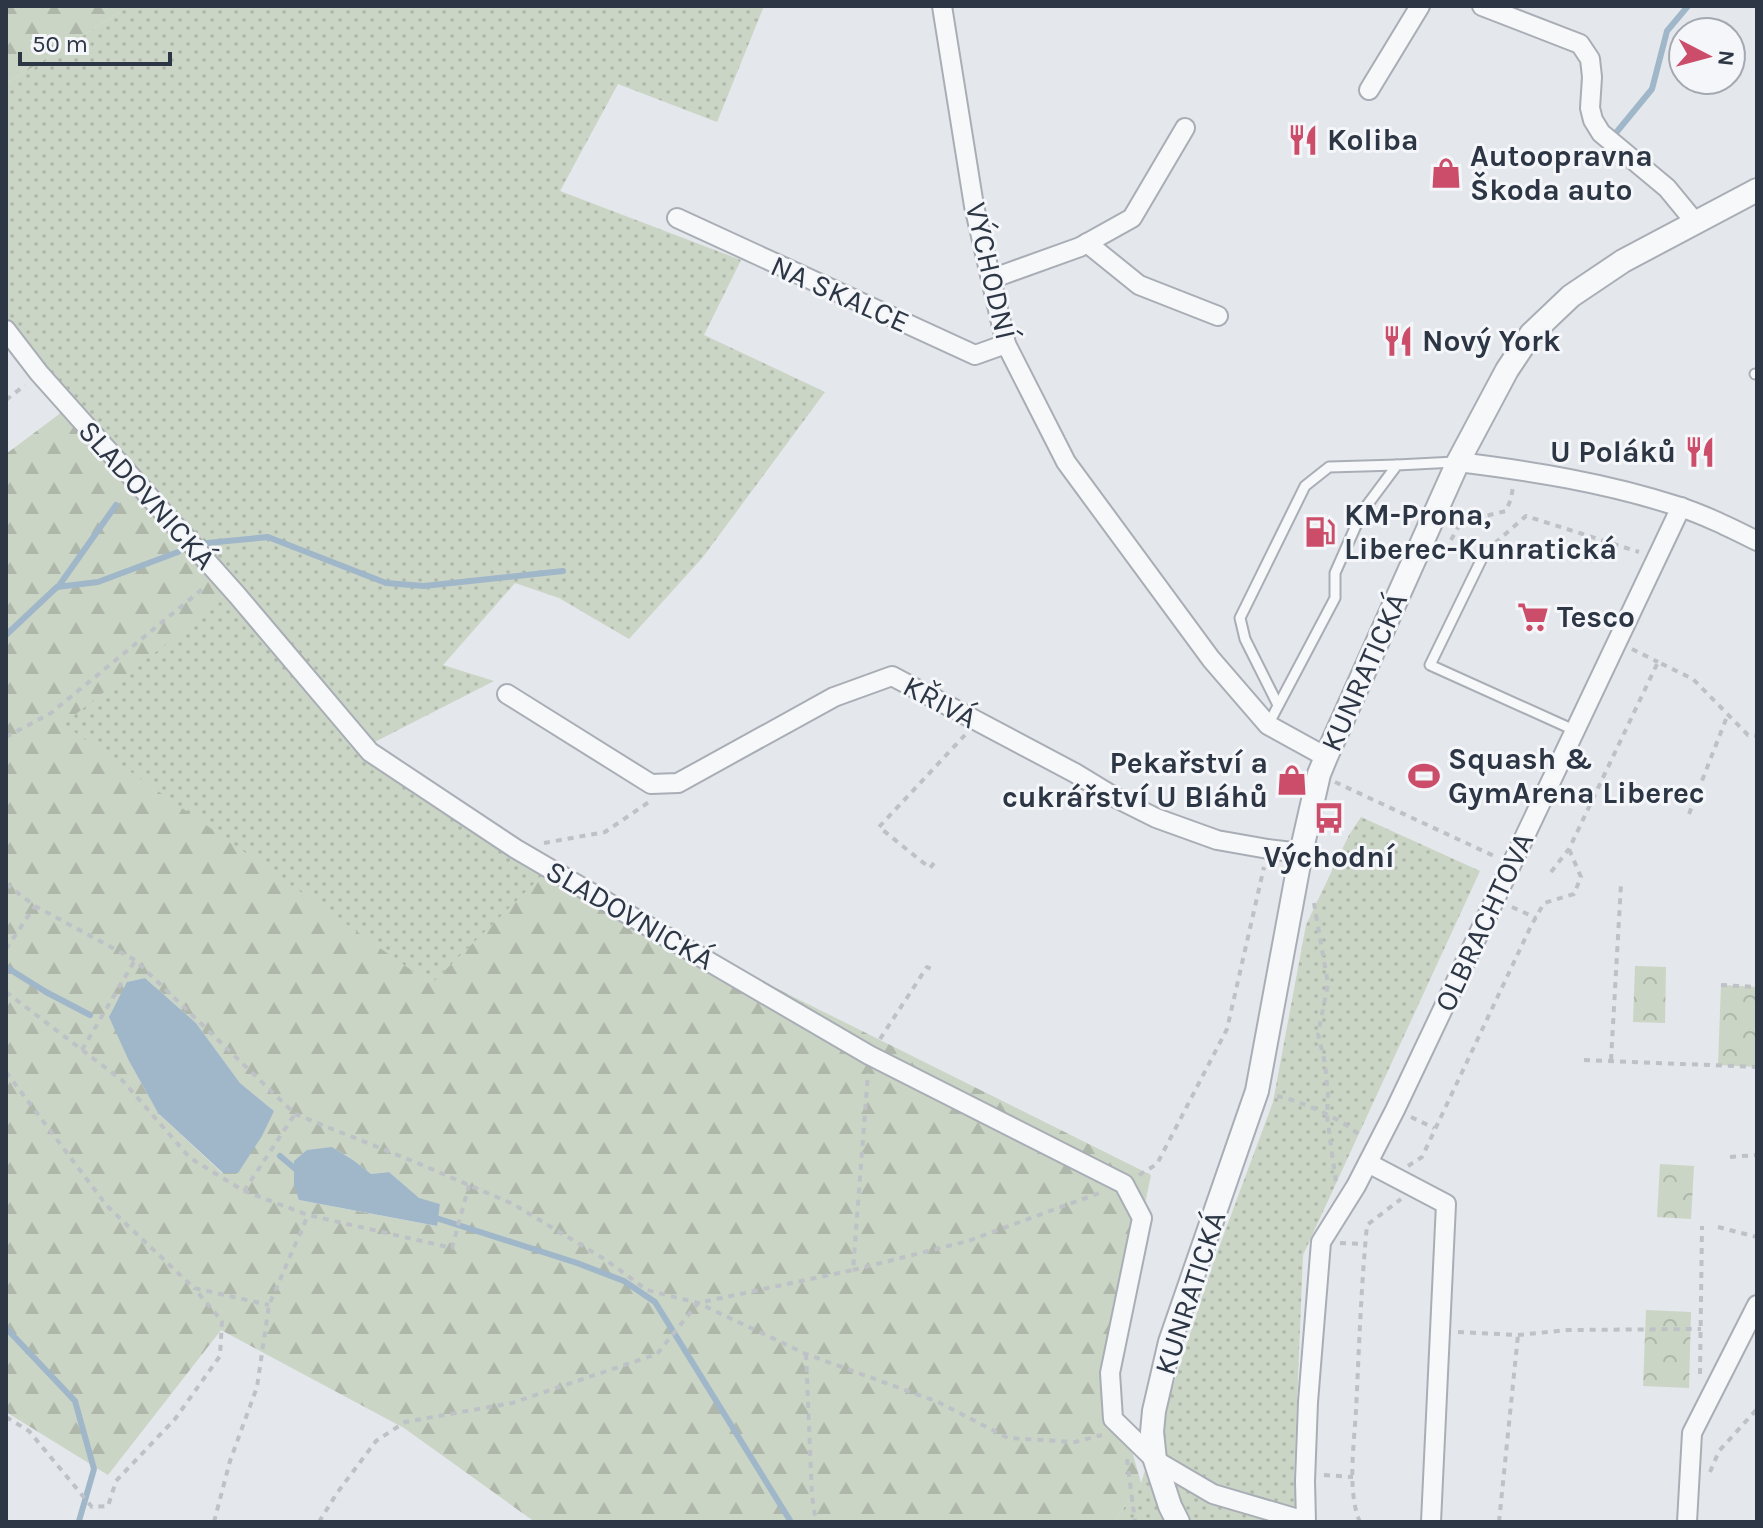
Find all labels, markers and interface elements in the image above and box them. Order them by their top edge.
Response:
scale bar [20,16,170,66]
north arrow [1667,16,1747,96]
text: 50 m [32,30,88,58]
text: N [1712,49,1740,67]
place label: Koliba [1327,122,1419,158]
restaurant icon: Koliba [1286,123,1320,157]
place label: Autoopravna Škoda auto [1470,138,1653,208]
shop icon: Autoopravna Škoda auto [1429,156,1463,190]
street label: VÝCHODNÍ [958,199,1024,344]
street label: NA SKALCE [765,248,915,340]
place label: Nový York [1422,323,1561,359]
restaurant icon: Nový York [1381,324,1415,358]
street label: SLADOVNICKÁ [71,413,223,577]
place label: U Poláků [1550,434,1676,470]
restaurant icon: U Poláků [1683,435,1717,469]
place label: KM-Prona, Liberec-Kunratická [1344,497,1617,567]
fuel station icon: KM-Prona, Liberec-Kunratická [1303,515,1337,549]
street label: KUNRATICKÁ [1313,587,1415,757]
place label: Tesco [1557,599,1635,635]
supermarket icon: Tesco [1516,600,1550,634]
street label: KŘIVÁ [897,668,983,736]
place label: Squash & GymArena Liberec [1448,741,1705,811]
place label: Pekařství a cukrářství U Bláhů [1002,745,1268,815]
sports icon: Squash & GymArena Liberec [1407,759,1441,793]
shop icon: Pekařství a cukrářství U Bláhů [1275,763,1309,797]
bus stop icon: Východní [1312,801,1346,835]
street label: OLBRACHTOVA [1427,827,1541,1017]
place label: Východní [1263,839,1396,875]
street label: SLADOVNICKÁ [540,852,720,978]
street label: KUNRATICKÁ [1147,1207,1233,1379]

